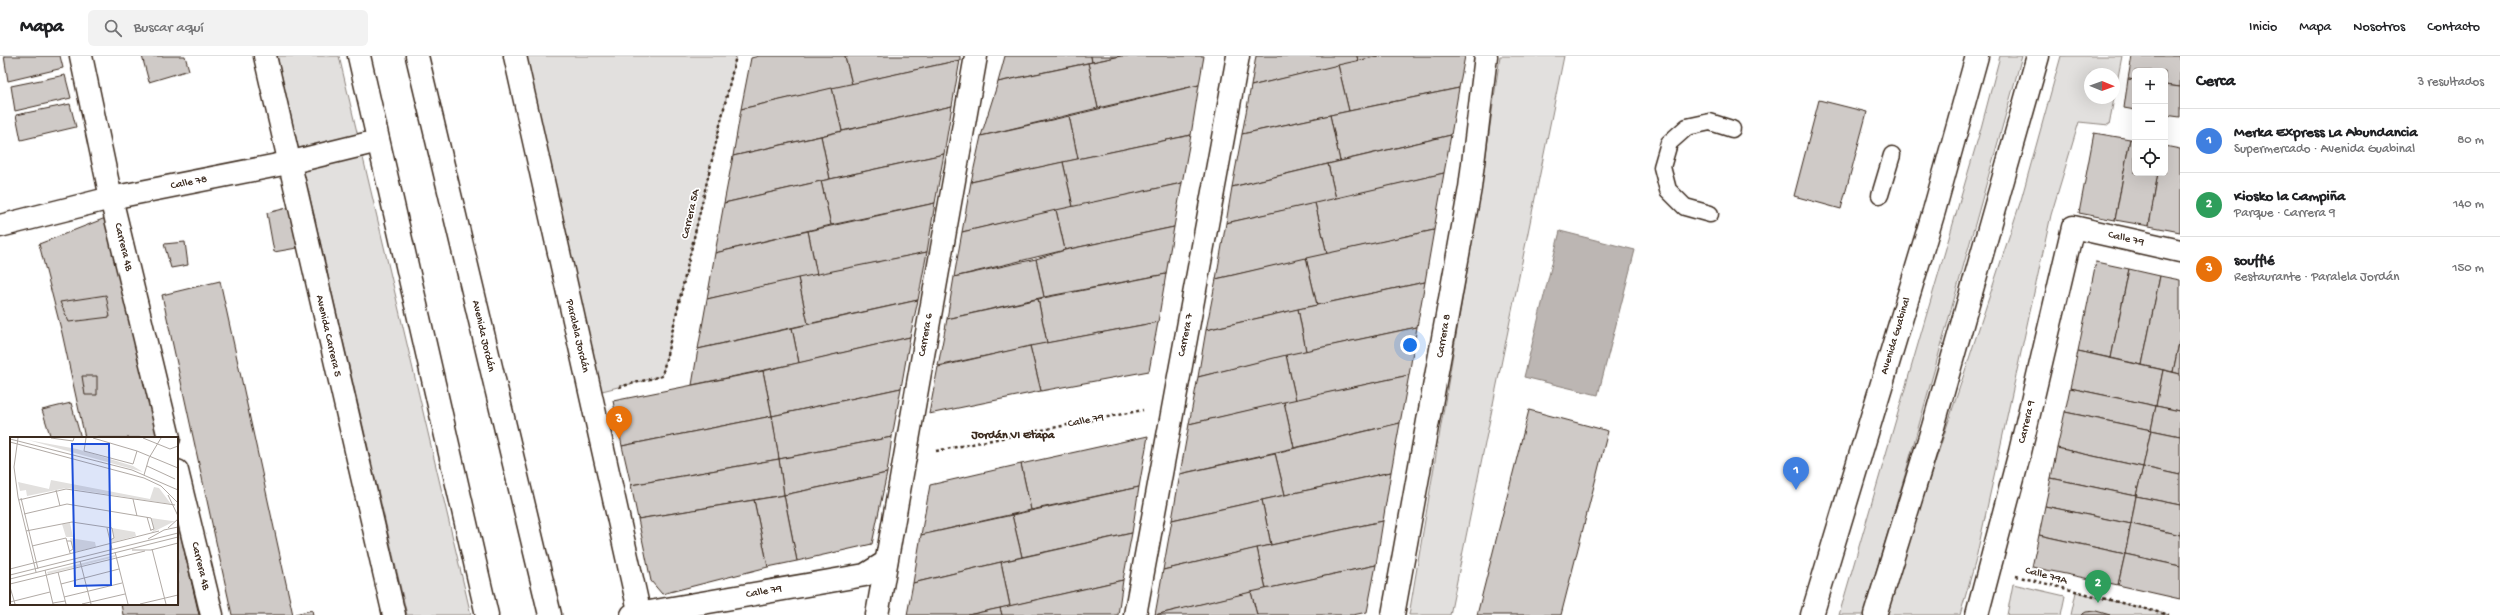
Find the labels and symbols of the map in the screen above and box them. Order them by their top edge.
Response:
north arrow [2084,68,2120,104]
street label: Calle 78 [170,174,208,192]
street label: Carrera 5A [679,188,703,240]
street label: Carrera 4B [111,222,135,273]
street label: Calle 79 [2107,229,2146,249]
street label: Avenida Carrera 5 [313,294,343,378]
street label: Avenida Guabinal [1879,295,1914,376]
street label: Paralela Jordán [563,297,591,374]
street label: Avenida Jordán [469,299,497,374]
street label: Carrera 6 [916,312,936,358]
street label: Carrera 7 [1176,312,1196,358]
street label: Carrera 8 [1434,313,1454,359]
your location [1400,335,1420,355]
street label: Carrera 9 [2016,399,2038,445]
pin: 3 [606,406,632,439]
street label: Calle 79 [1067,412,1105,430]
district label: Jordán VI Etapa [970,429,1056,443]
inset map [10,437,178,605]
pin: 1 [1783,457,1809,490]
street label: Carrera 4B [188,541,212,592]
street label: Calle 79A [2024,565,2069,587]
pin: 2 [2085,570,2111,603]
street label: Calle 79 [745,583,783,601]

